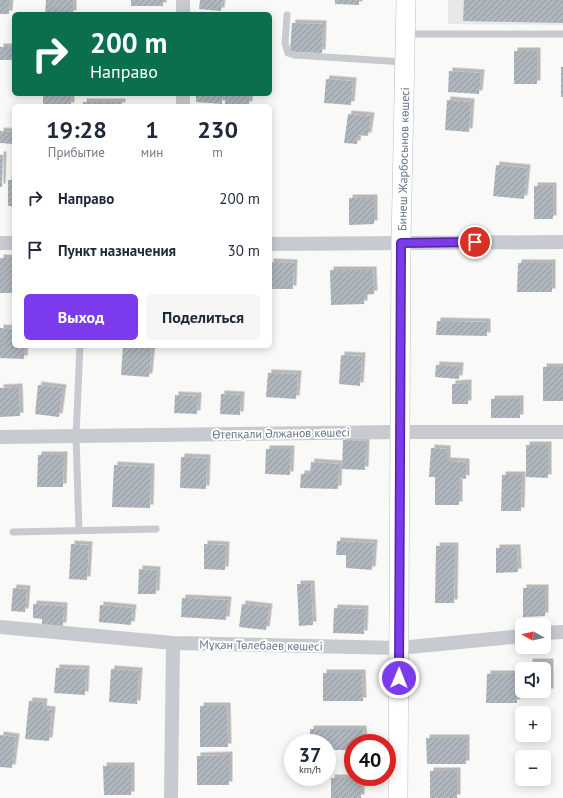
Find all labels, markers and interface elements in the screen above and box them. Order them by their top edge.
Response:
text: 200 m [90,24,167,61]
icon: right [24,28,76,80]
text: Направо [90,60,158,83]
street label: Бинеш Жарбосынов көшесі [394,87,412,231]
text: 19:28 [46,114,107,145]
text: 1 [145,114,159,145]
text: 230 [197,114,238,145]
text: Прибытие [48,144,105,161]
text: мин [141,144,163,161]
text: m [212,144,223,161]
icon: right [24,187,46,209]
text: Направо [58,189,114,208]
text: 200 m [219,189,260,208]
pin [458,225,492,259]
icon: arrive [464,231,486,253]
icon: arrive [24,239,46,261]
text: Пункт назначения [58,241,176,260]
text: 30 m [227,241,260,260]
button: Выход [24,294,138,340]
button: Поделиться [146,294,260,340]
street label: Өтепқали Әлжанов көшесі [212,424,350,442]
north arrow [515,618,551,654]
map controls [515,618,551,786]
street label: Мұқан Төлебаев көшесі [199,636,323,654]
position arrow [378,657,420,699]
button: sound [515,662,551,698]
button: + [515,706,551,742]
speed limit sign: 40 [344,734,396,786]
text: 37 [299,742,321,768]
button: − [515,750,551,786]
text: km/h [299,763,321,776]

